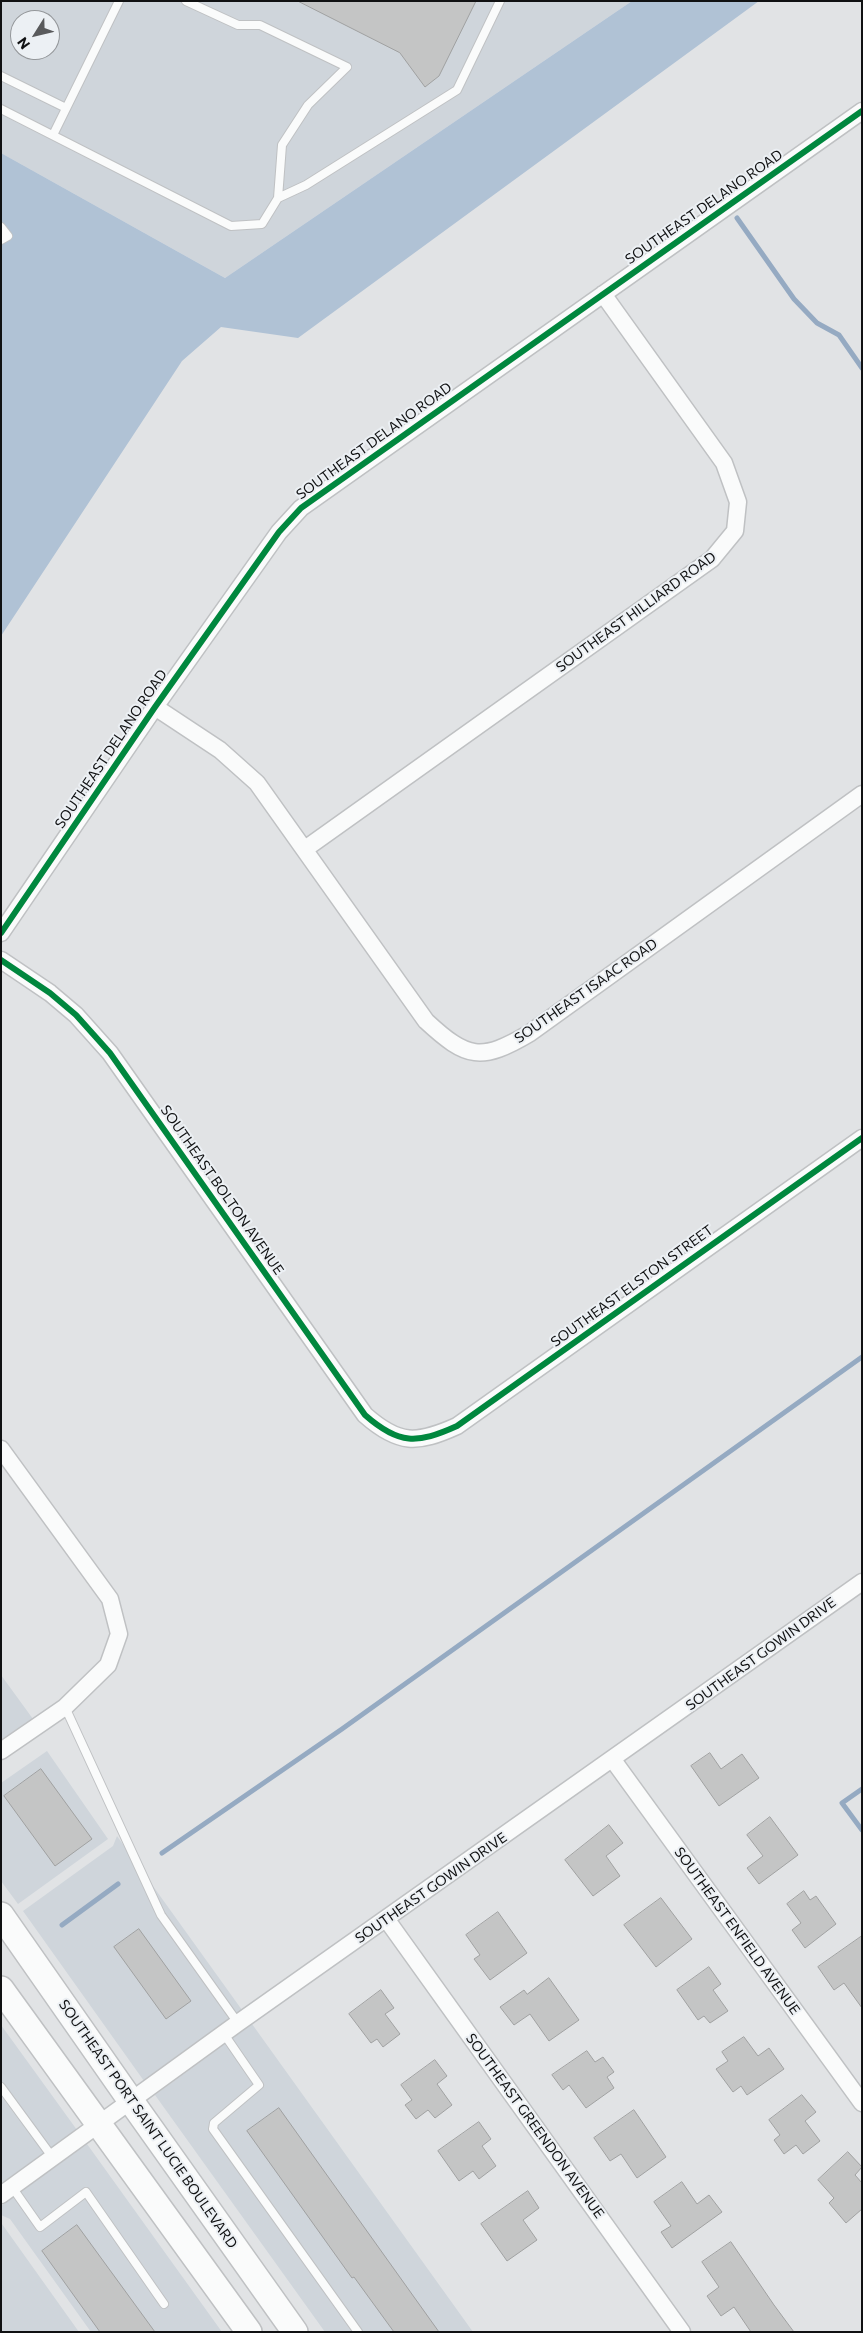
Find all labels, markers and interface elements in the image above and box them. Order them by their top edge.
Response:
north arrow [10,10,60,60]
text: N [13,34,33,53]
street label: SOUTHEAST DELANO ROAD [622,146,786,268]
street label: SOUTHEAST DELANO ROAD [293,379,455,503]
street label: SOUTHEAST HILLIARD ROAD [553,548,719,676]
street label: SOUTHEAST DELANO ROAD [51,666,171,832]
street label: SOUTHEAST ISAAC ROAD [511,935,661,1047]
street label: SOUTHEAST BOLTON AVENUE [157,1102,287,1278]
street label: SOUTHEAST ELSTON STREET [548,1221,716,1351]
street label: SOUTHEAST GOWIN DRIVE [683,1594,839,1714]
street label: SOUTHEAST GOWIN DRIVE [352,1829,510,1947]
street label: SOUTHEAST ENFIELD AVENUE [671,1844,803,2018]
street label: SOUTHEAST PORT SAINT LUCIE BOULEVARD [55,1996,241,2252]
street label: SOUTHEAST GREENDON AVENUE [462,2030,608,2222]

